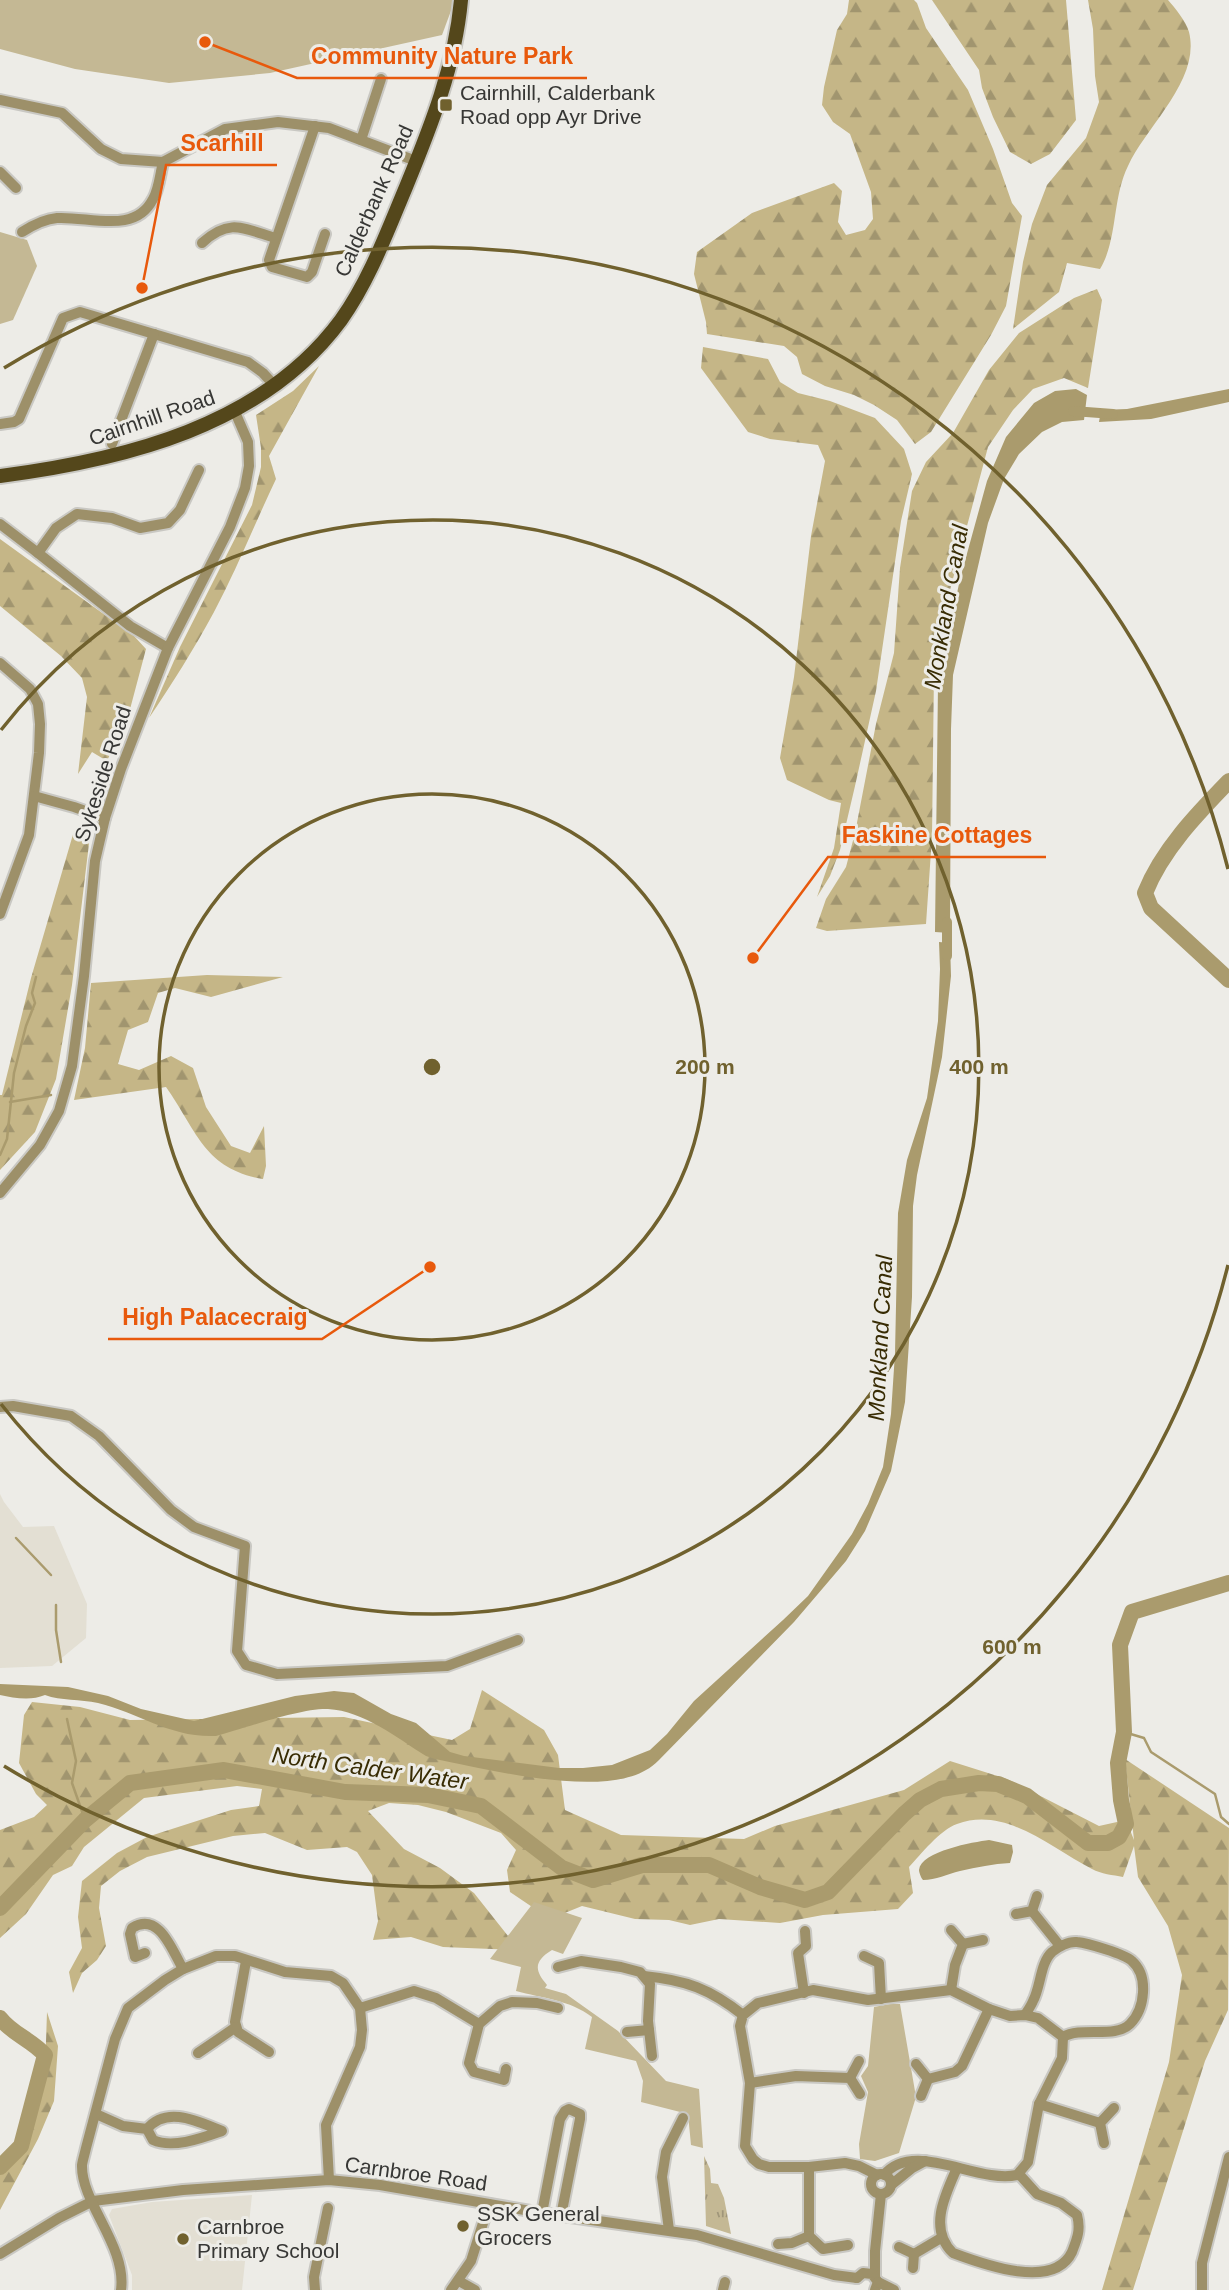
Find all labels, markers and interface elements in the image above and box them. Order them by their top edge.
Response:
callout: Community Nature Park [297,34,587,78]
text: Community Nature Park [311,43,573,69]
place label: Cairnhill, Calderbank Road opp Ayr Drive [460,81,655,128]
marker: Cairnhill, Calderbank Road opp Ayr Drive [438,97,454,113]
callout: Scarhill [166,121,277,165]
street label: Calderbank Road [330,121,417,280]
text: Scarhill [180,130,264,156]
street label: Cairnhill Road [86,385,218,450]
water label: Monkland Canal [919,522,973,691]
street label: Sykeside Road [70,703,135,845]
callout: Faskine Cottages [828,813,1046,857]
text: Faskine Cottages [842,822,1032,848]
centre of rings [420,1055,444,1079]
text: 200 m [675,1055,735,1078]
text: 400 m [949,1055,1009,1078]
water label: Monkland Canal [863,1253,897,1422]
callout: High Palacecraig [108,1295,322,1339]
text: High Palacecraig [122,1304,308,1330]
text: 600 m [982,1635,1042,1658]
water label: North Calder Water [270,1741,471,1795]
street label: Carnbroe Road [343,2152,489,2195]
place label: SSK General Grocers [477,2202,600,2249]
place label: Carnbroe Primary School [197,2215,339,2262]
marker: SSK General Grocers [455,2218,471,2234]
marker: Carnbroe Primary School [175,2231,191,2247]

